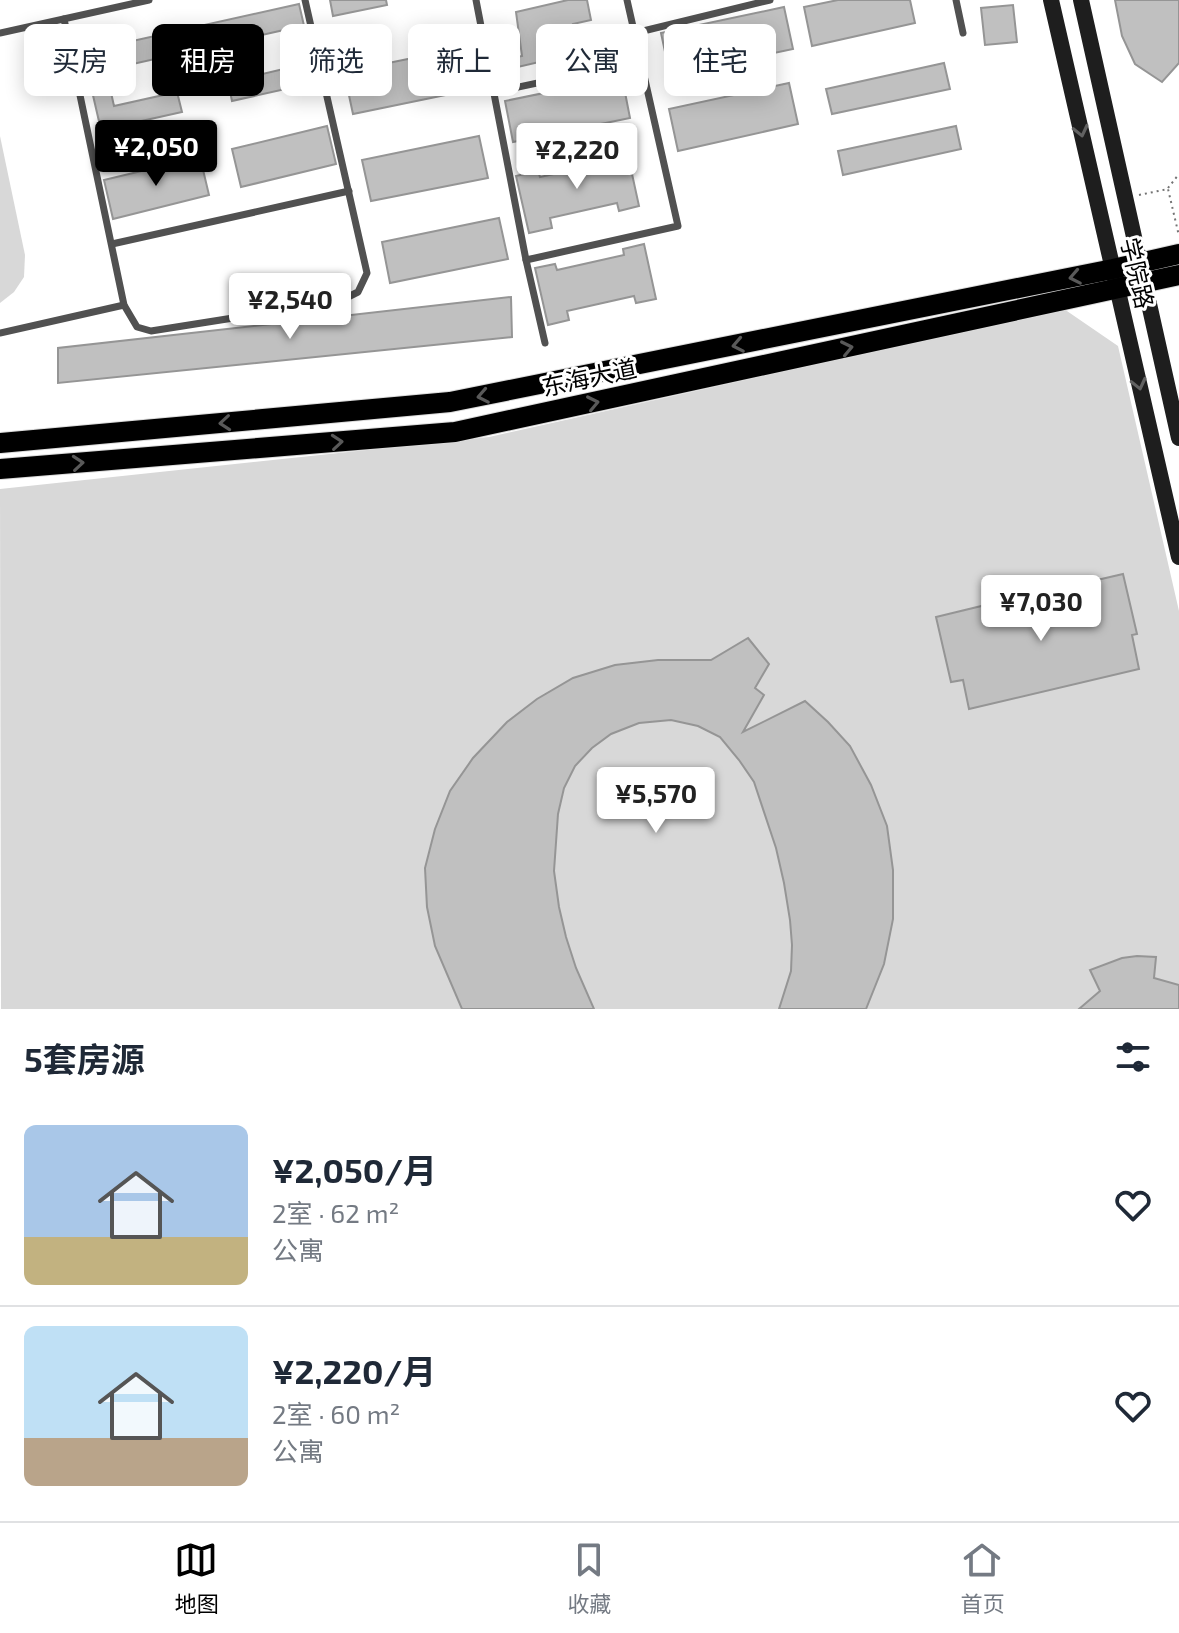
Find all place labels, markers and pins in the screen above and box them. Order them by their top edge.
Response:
pin: ¥2,050 [91,120,221,188]
pin: ¥2,220 [512,123,642,191]
pin: ¥2,540 [225,273,355,341]
pin: ¥7,030 [976,575,1106,643]
pin: ¥5,570 [591,767,721,835]

